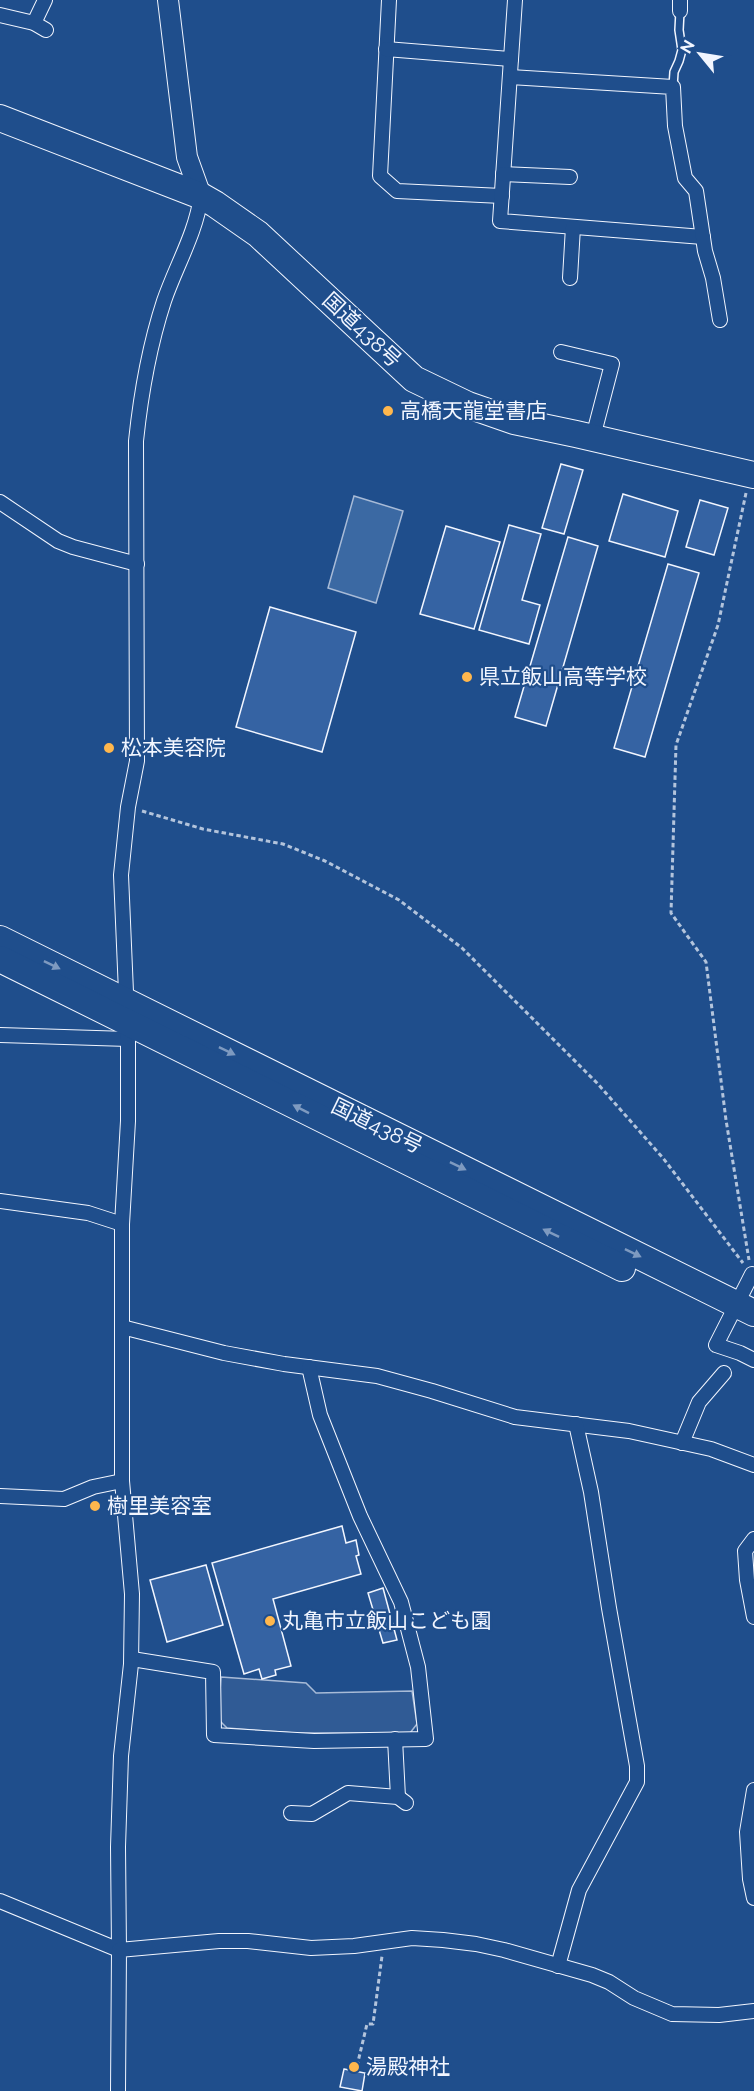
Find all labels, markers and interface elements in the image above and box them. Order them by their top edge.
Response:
north arrow [670,24,730,84]
text: N [676,37,699,57]
street label: 国道438号 [318,287,407,372]
place label: 高橋天龍堂書店 [400,398,547,423]
marker: 高橋天龍堂書店 [381,404,395,418]
place label: 県立飯山高等学校 [479,664,647,689]
marker: 県立飯山高等学校 [460,670,474,684]
place label: 松本美容院 [121,735,226,760]
marker: 松本美容院 [102,741,116,755]
one-way arrow [44,960,61,969]
one-way arrow [218,1046,236,1056]
street label: 国道438号 [328,1093,427,1158]
one-way arrow [292,1104,309,1114]
one-way arrow [449,1161,467,1171]
one-way arrow [542,1228,559,1237]
one-way arrow [624,1249,641,1258]
place label: 樹里美容室 [107,1493,212,1518]
marker: 樹里美容室 [88,1499,102,1513]
place label: 丸亀市立飯山こども園 [282,1608,492,1633]
marker: 丸亀市立飯山こども園 [263,1614,277,1628]
place label: 湯殿神社 [366,2054,450,2079]
marker: 湯殿神社 [347,2060,361,2074]

